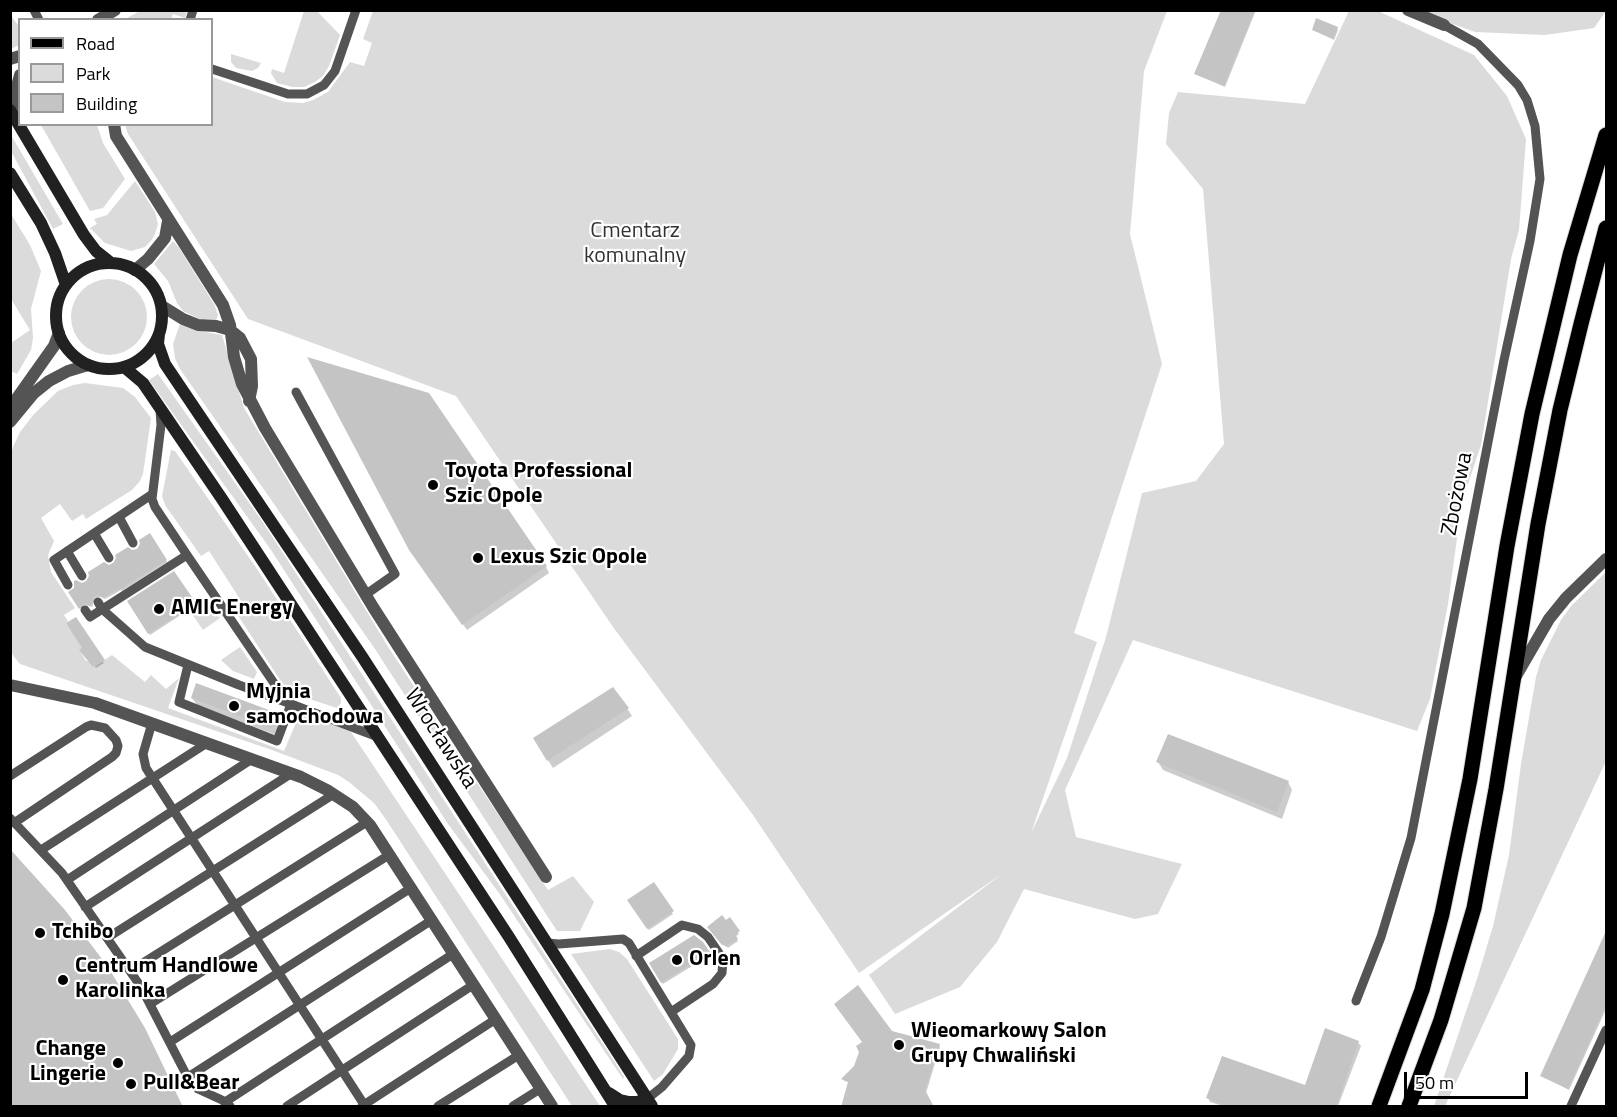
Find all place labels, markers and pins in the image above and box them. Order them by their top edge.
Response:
place label: Toyota Professional Szic Opole [445,459,633,511]
marker: Toyota Professional Szic Opole [426,478,440,492]
place label: Lexus Szic Opole [490,545,647,571]
marker: Lexus Szic Opole [471,551,485,565]
place label: AMIC Energy [171,596,293,622]
marker: AMIC Energy [152,602,166,616]
place label: Myjnia samochodowa [246,680,383,732]
marker: Myjnia samochodowa [227,699,241,713]
place label: Tchibo [52,920,113,946]
marker: Tchibo [33,926,47,940]
place label: Orlen [689,947,741,973]
marker: Orlen [670,953,684,967]
place label: Centrum Handlowe Karolinka [75,954,258,1005]
marker: Centrum Handlowe Karolinka [56,973,70,987]
place label: Wieomarkowy Salon Grupy Chwaliński [911,1019,1107,1070]
place label: Change Lingerie [30,1037,106,1088]
marker: Wieomarkowy Salon Grupy Chwaliński [892,1038,906,1052]
marker: Change Lingerie [111,1056,125,1070]
place label: Pull&Bear [143,1071,239,1097]
marker: Pull&Bear [124,1077,138,1091]

